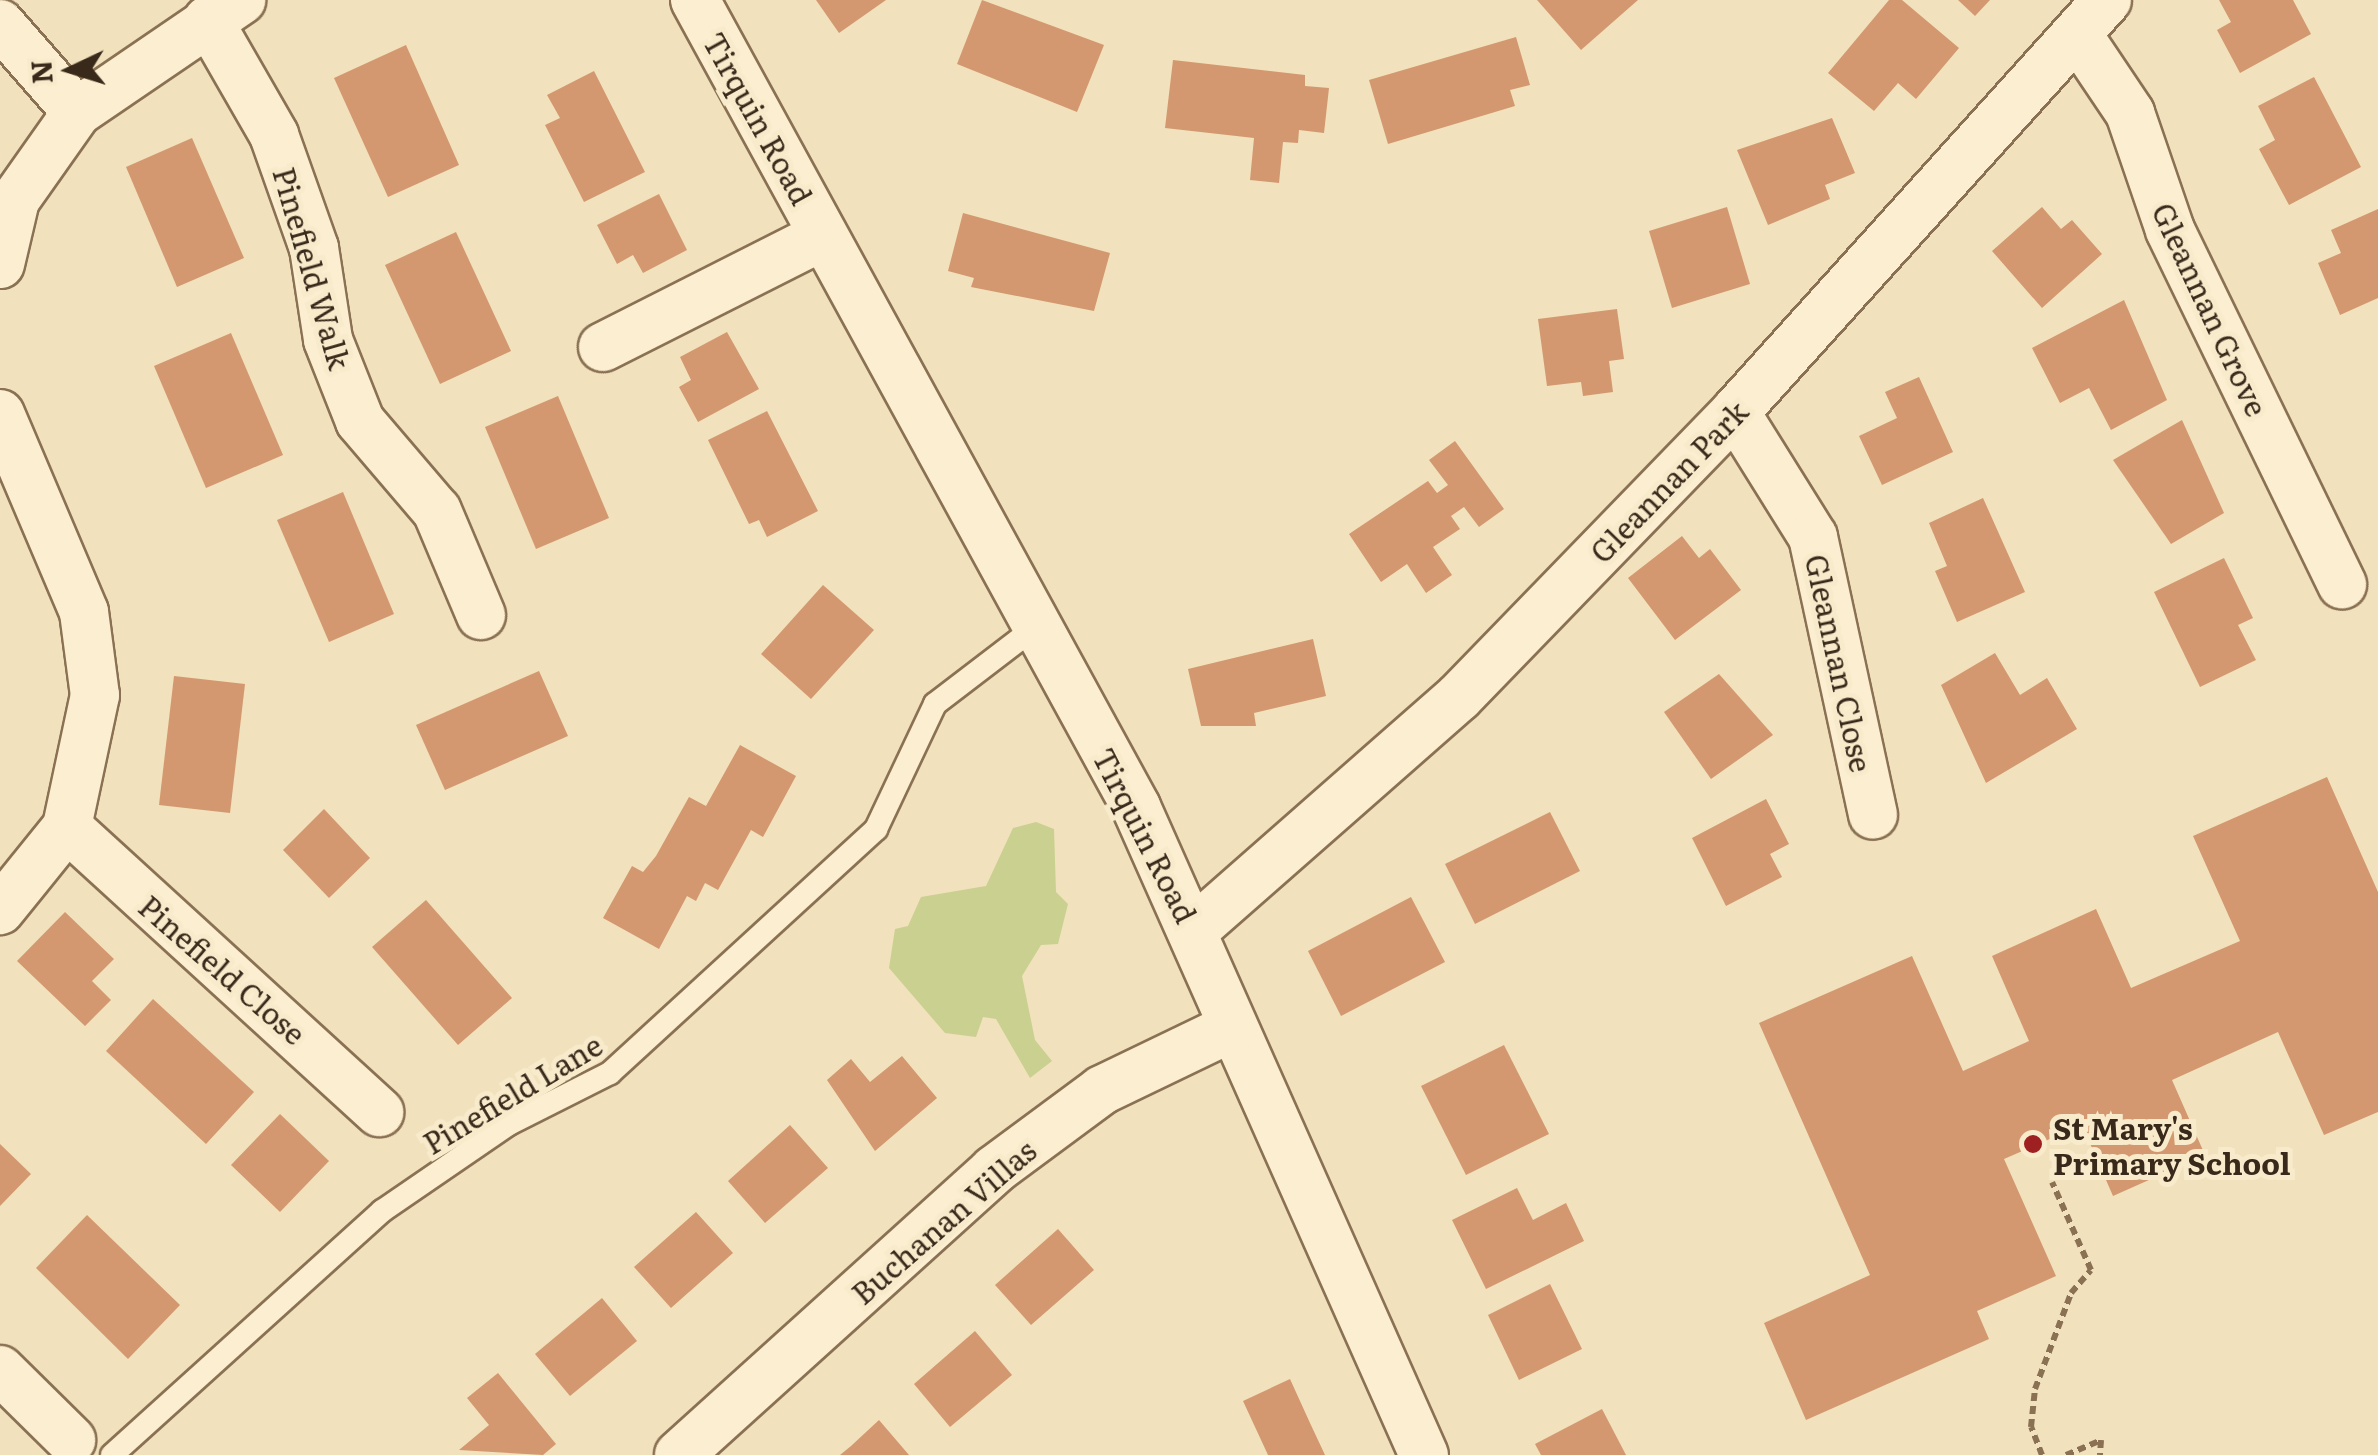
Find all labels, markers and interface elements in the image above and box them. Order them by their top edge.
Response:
north arrow [20,20,120,120]
street label: Tirquin Road [697,26,821,210]
text: N [18,59,62,85]
street label: Pinefield Walk [267,163,359,373]
street label: Gleannan Grove [2146,197,2276,421]
street label: Gleannan Park [1582,393,1754,569]
street label: Gleannan Close [1799,551,1881,775]
street label: Tirquin Road [1087,742,1205,928]
street label: Pinefield Close [133,887,313,1051]
street label: Pinefield Lane [416,1026,608,1160]
place label: St Mary's Primary School [2053,1109,2291,1180]
street label: Buchanan Villas [844,1131,1042,1311]
marker: St Mary's Primary School [2022,1133,2044,1155]

